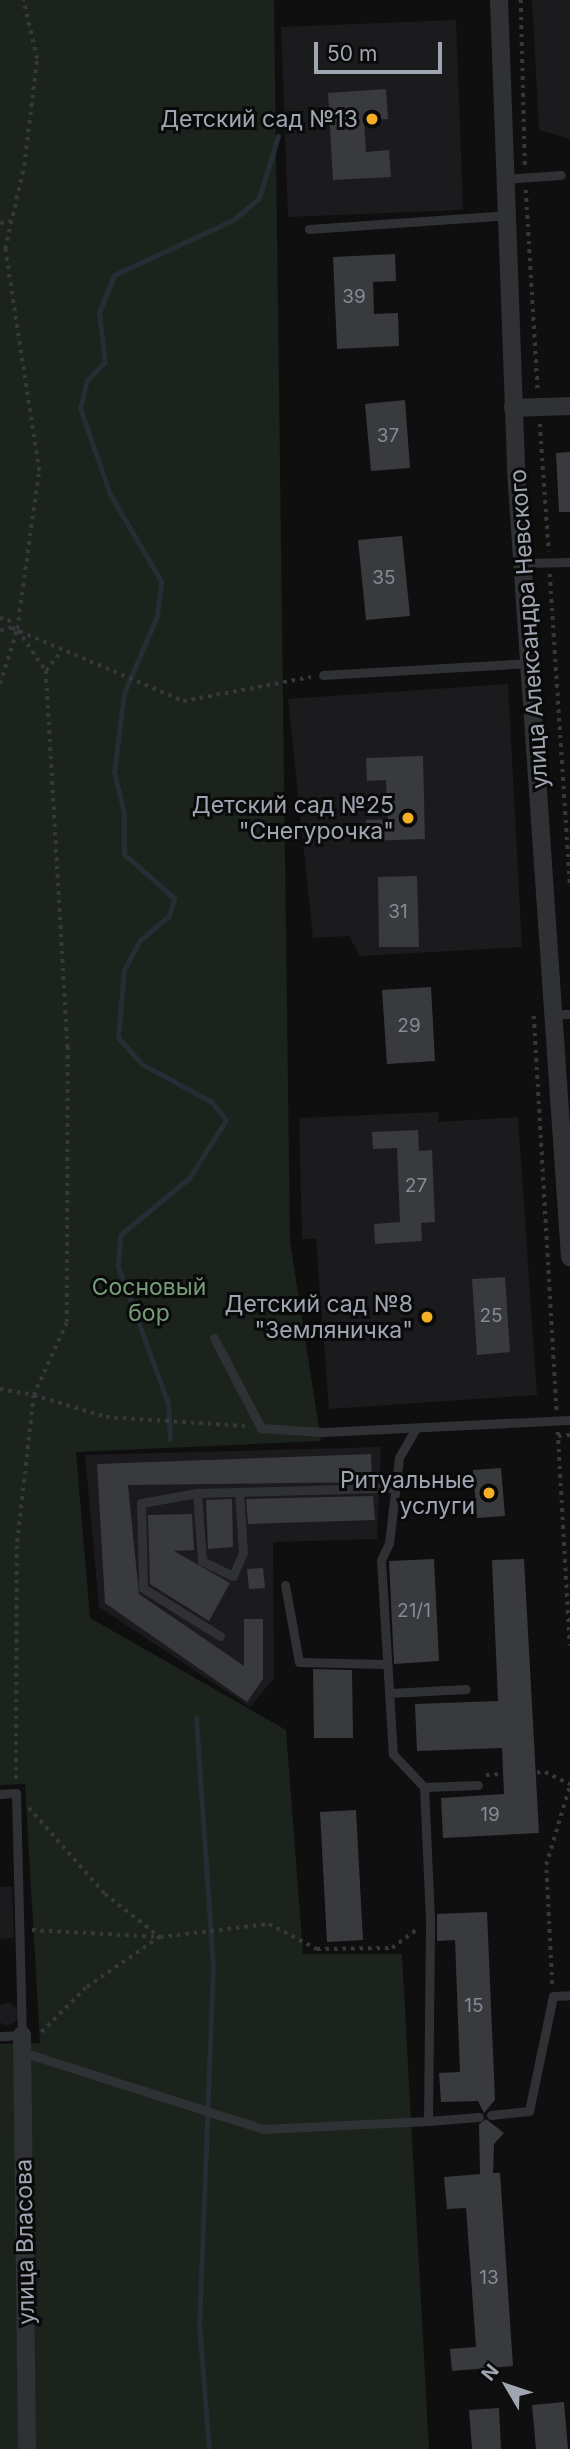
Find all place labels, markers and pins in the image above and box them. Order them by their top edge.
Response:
place label: Детский сад №13 [160,105,358,133]
marker: Детский сад №13 [364,111,380,127]
place label: Детский сад №25 "Снегурочка" [192,791,394,845]
marker: Детский сад №25 "Снегурочка" [400,810,416,826]
place label: Детский сад №8 "Земляничка" [225,1290,413,1344]
marker: Детский сад №8 "Земляничка" [419,1309,435,1325]
place label: Ритуальные услуги [340,1466,475,1520]
marker: Ритуальные услуги [481,1485,497,1501]

